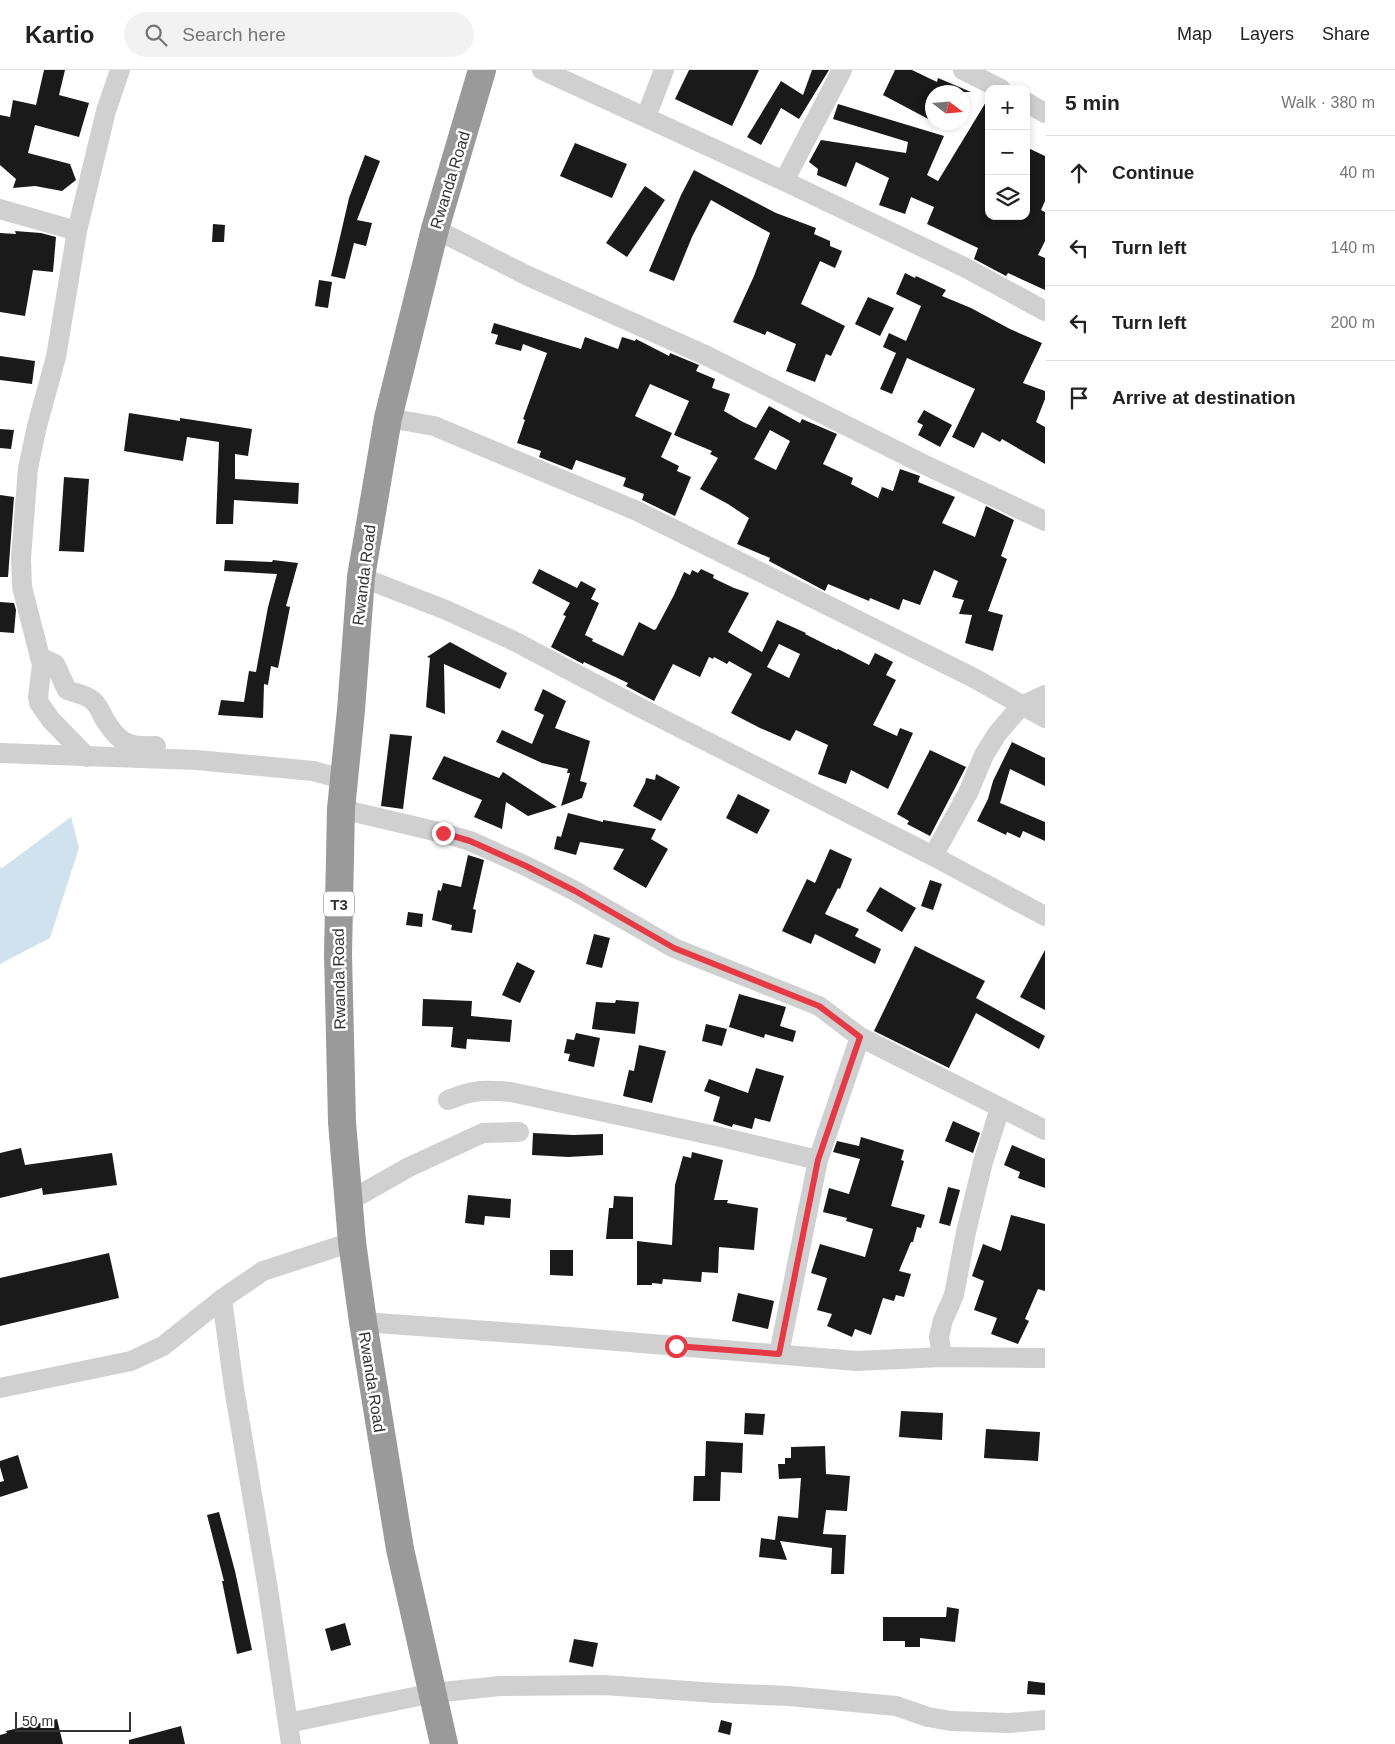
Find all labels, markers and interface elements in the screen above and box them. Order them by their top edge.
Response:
search box [124,12,474,57]
text: Kartio [25,21,94,48]
icon: search [142,21,170,49]
text: Search here [182,24,286,45]
text: Map [1177,24,1212,44]
text: Layers [1240,24,1294,44]
text: Share [1322,24,1370,44]
north arrow [925,85,970,130]
map controls [985,85,1030,220]
button: + [985,85,1030,130]
text: 5 min [1065,91,1120,114]
text: Walk · 380 m [1281,94,1375,111]
street label: Rwanda Road [427,129,473,231]
button: − [985,130,1030,175]
icon: ahead [1065,159,1093,187]
text: Continue [1112,162,1194,183]
text: 40 m [1339,164,1375,181]
button: layers [985,175,1030,220]
icon: left [1065,234,1093,262]
text: Turn left [1112,237,1187,258]
text: 140 m [1331,239,1375,256]
icon: left [1065,309,1093,337]
text: Turn left [1112,312,1187,333]
text: 200 m [1331,314,1375,331]
icon: arrive [1065,384,1093,412]
text: Arrive at destination [1112,387,1296,408]
street label: Rwanda Road [349,524,379,626]
route end [432,822,455,845]
road number: T3 [324,892,354,916]
street label: Rwanda Road [330,928,348,1030]
street label: Rwanda Road [356,1331,388,1433]
route start [665,1335,688,1358]
scale bar [15,1709,131,1732]
text: 50 m [22,1713,53,1729]

